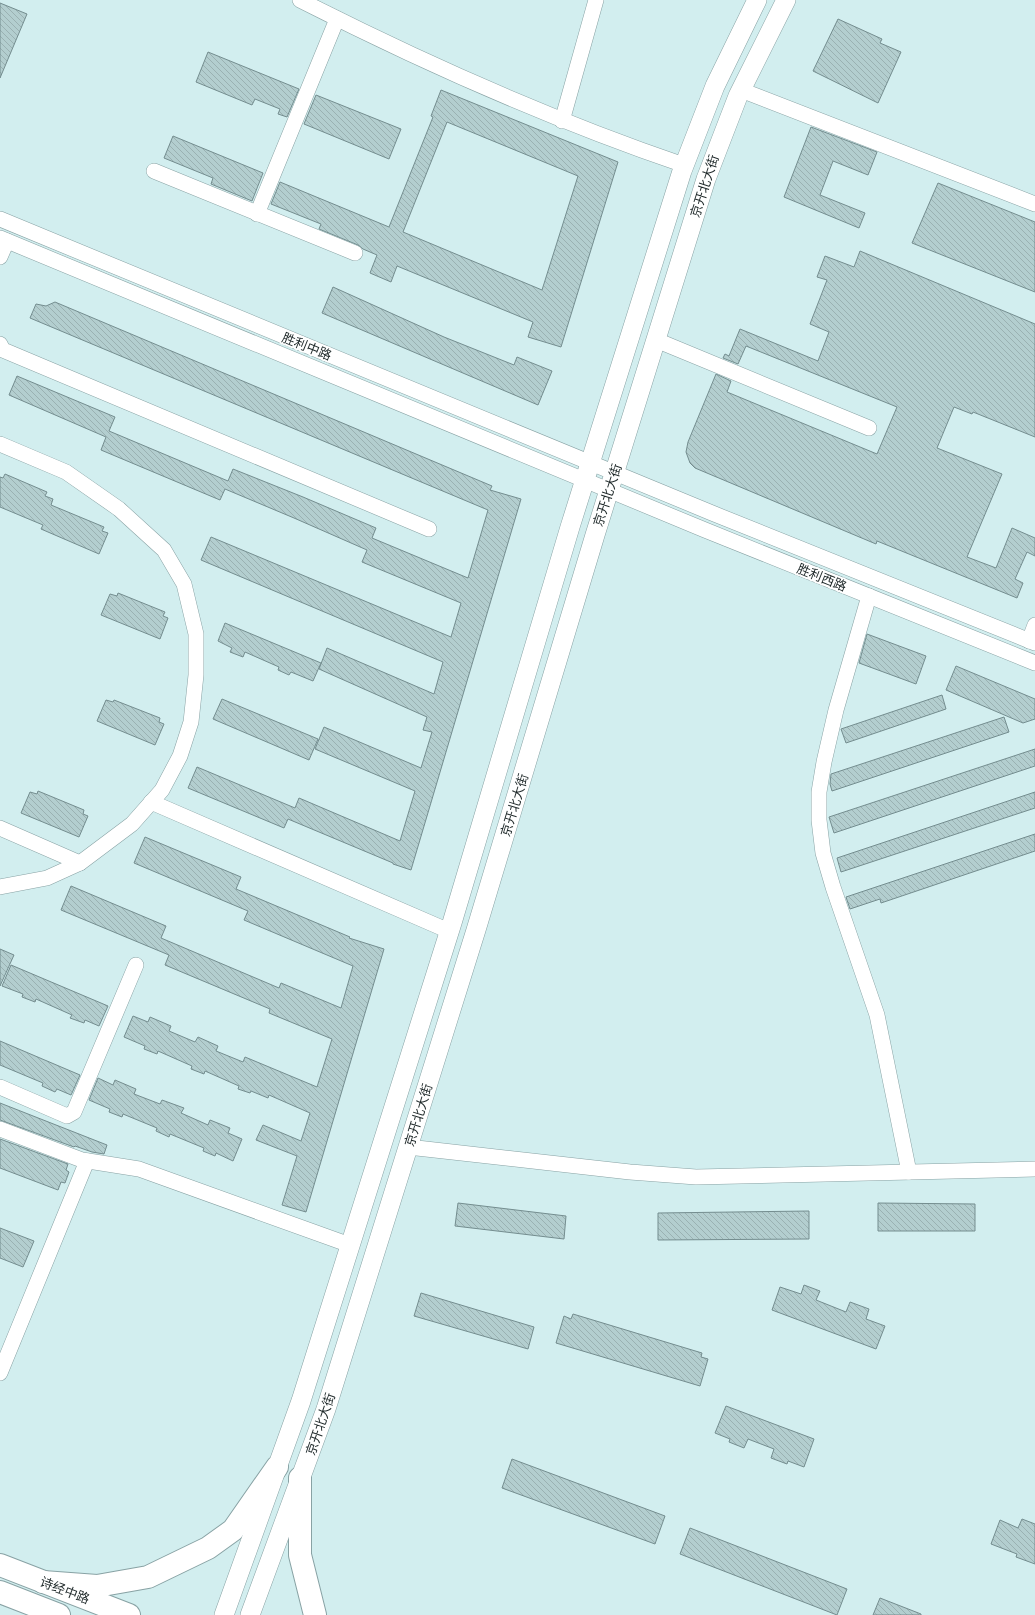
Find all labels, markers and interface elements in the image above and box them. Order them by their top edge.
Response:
street label: 京开北大街 [687,153,722,219]
street label: 胜利中路 [280,330,334,363]
street label: 京开北大街 [590,462,625,528]
street label: 胜利西路 [795,561,849,594]
street label: 京开北大街 [498,772,531,838]
street label: 京开北大街 [402,1082,435,1148]
street label: 京开北大街 [303,1391,338,1457]
street label: 诗经中路 [38,1574,92,1607]

